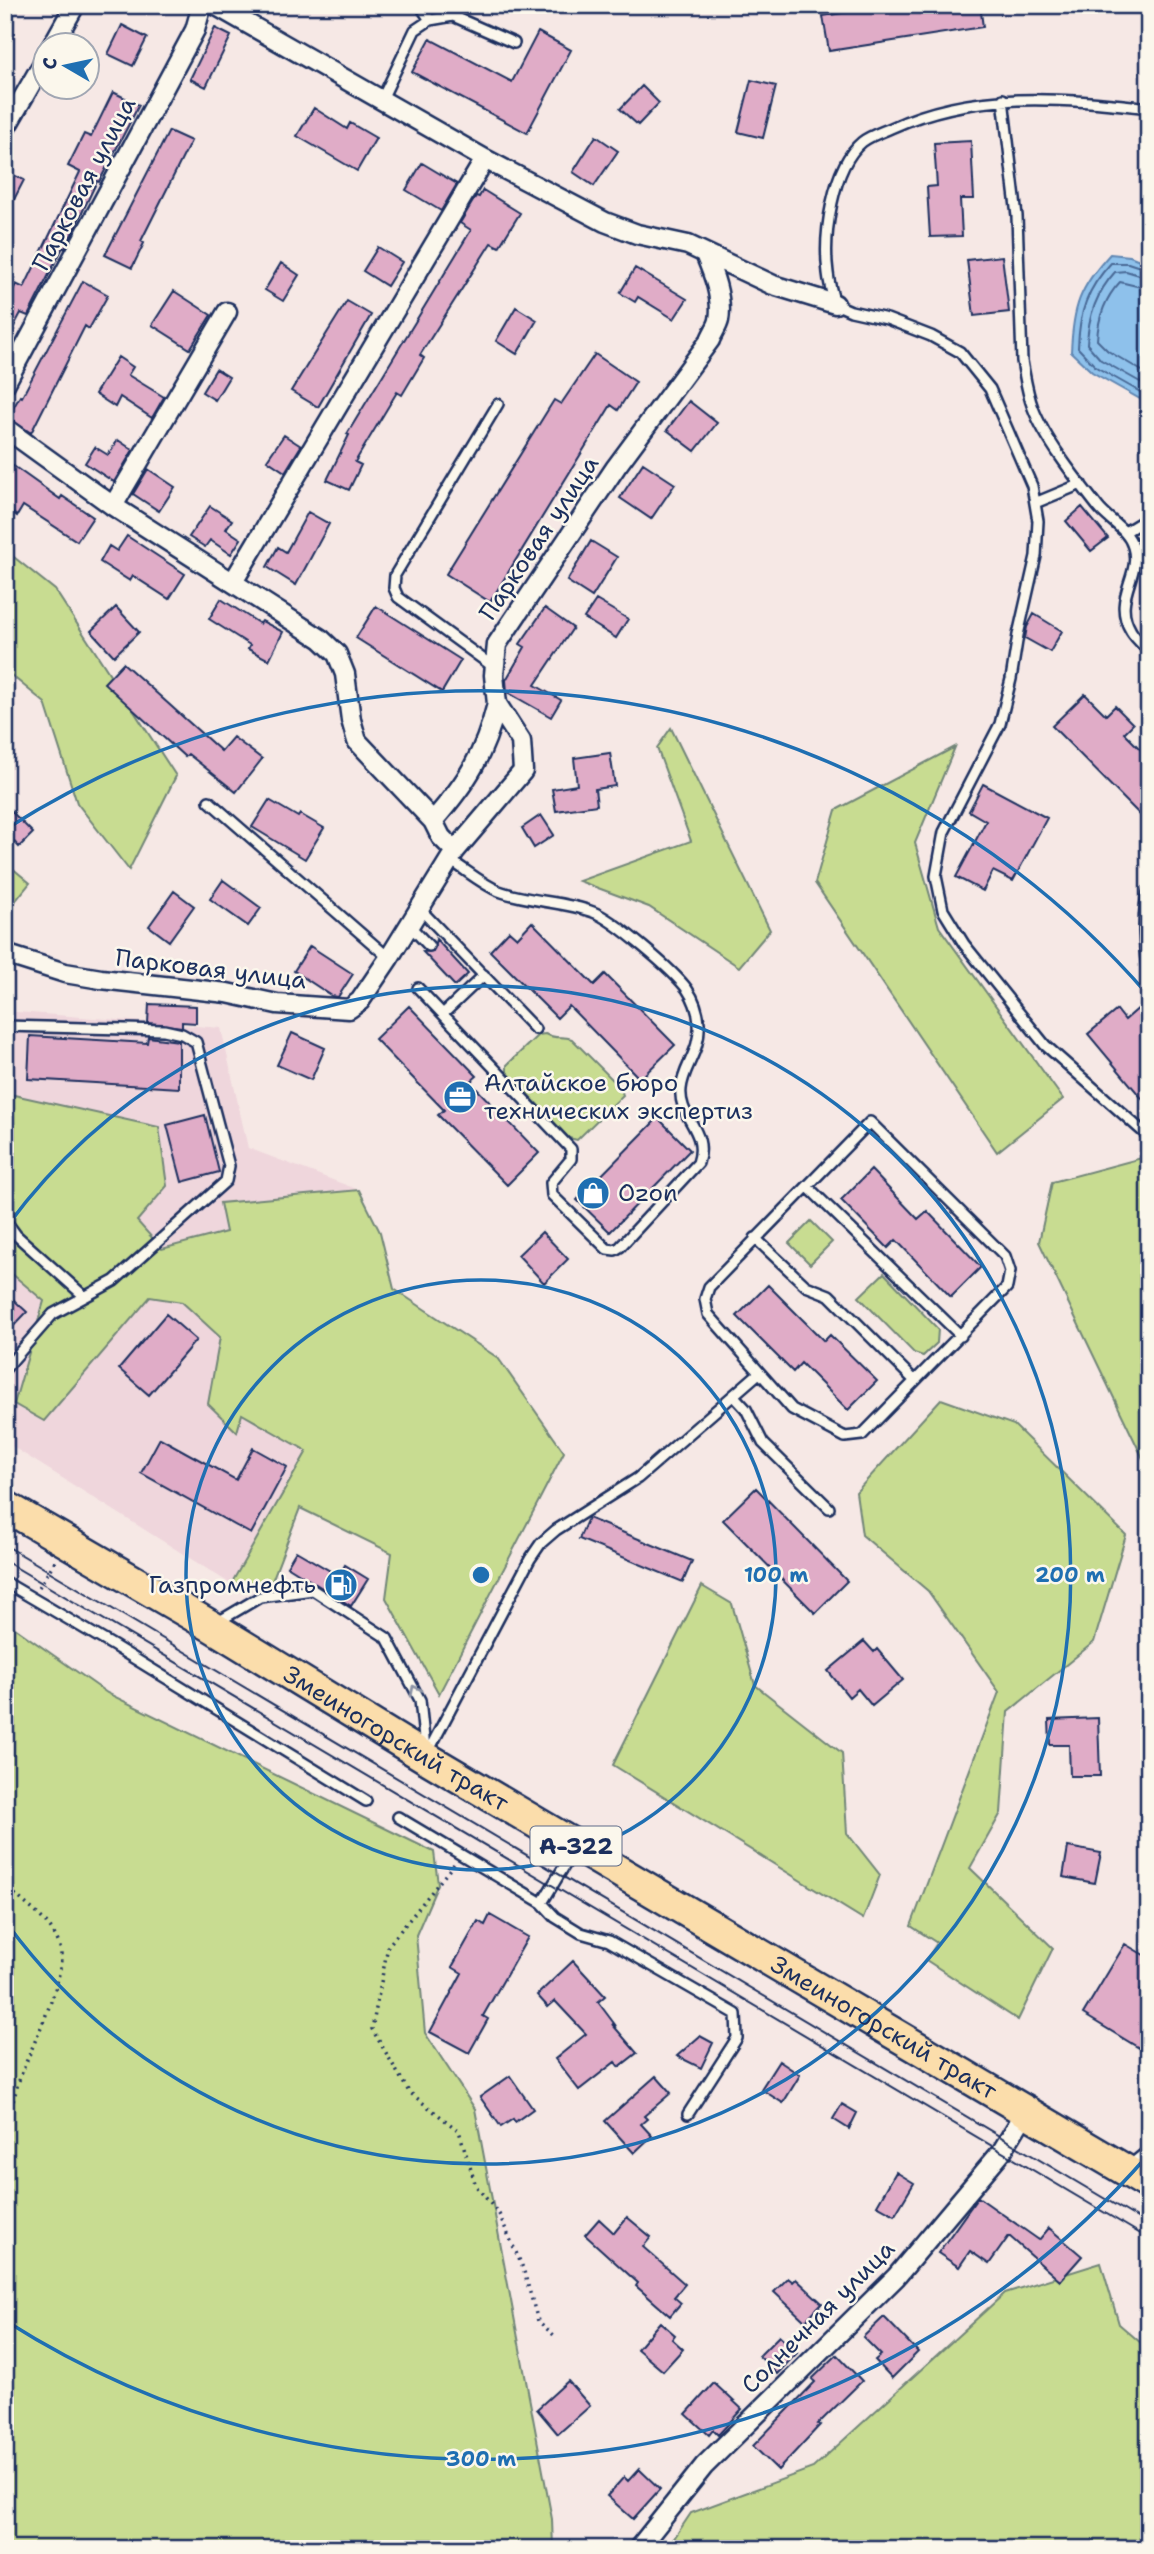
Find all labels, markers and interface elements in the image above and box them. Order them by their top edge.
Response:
north arrow [32,32,102,102]
text: С [36,56,63,71]
street label: Парковая улица [25,92,143,276]
street label: Парковая улица [472,449,606,627]
street label: Парковая улица [114,941,308,997]
place label: Алтайское бюро технических экспертиз [484,1067,753,1127]
office icon: Алтайское бюро технических экспертиз [441,1078,479,1116]
shop icon: Ozon [574,1174,612,1212]
place label: Ozon [618,1177,678,1209]
text: 100 m [744,1561,808,1589]
text: 200 m [1035,1561,1105,1589]
centre of rings [469,1563,493,1587]
fuel station icon: Газпромнефть [322,1566,360,1604]
place label: Газпромнефть [149,1569,316,1601]
street label: Змеиногорский тракт [278,1658,515,1819]
one-way arrow [409,1685,423,1698]
road number: А-322 [530,1826,622,1866]
street label: Змеиногорский тракт [765,1948,1003,2107]
street label: Солнечная улица [734,2233,902,2401]
text: 300 m [446,2445,516,2473]

